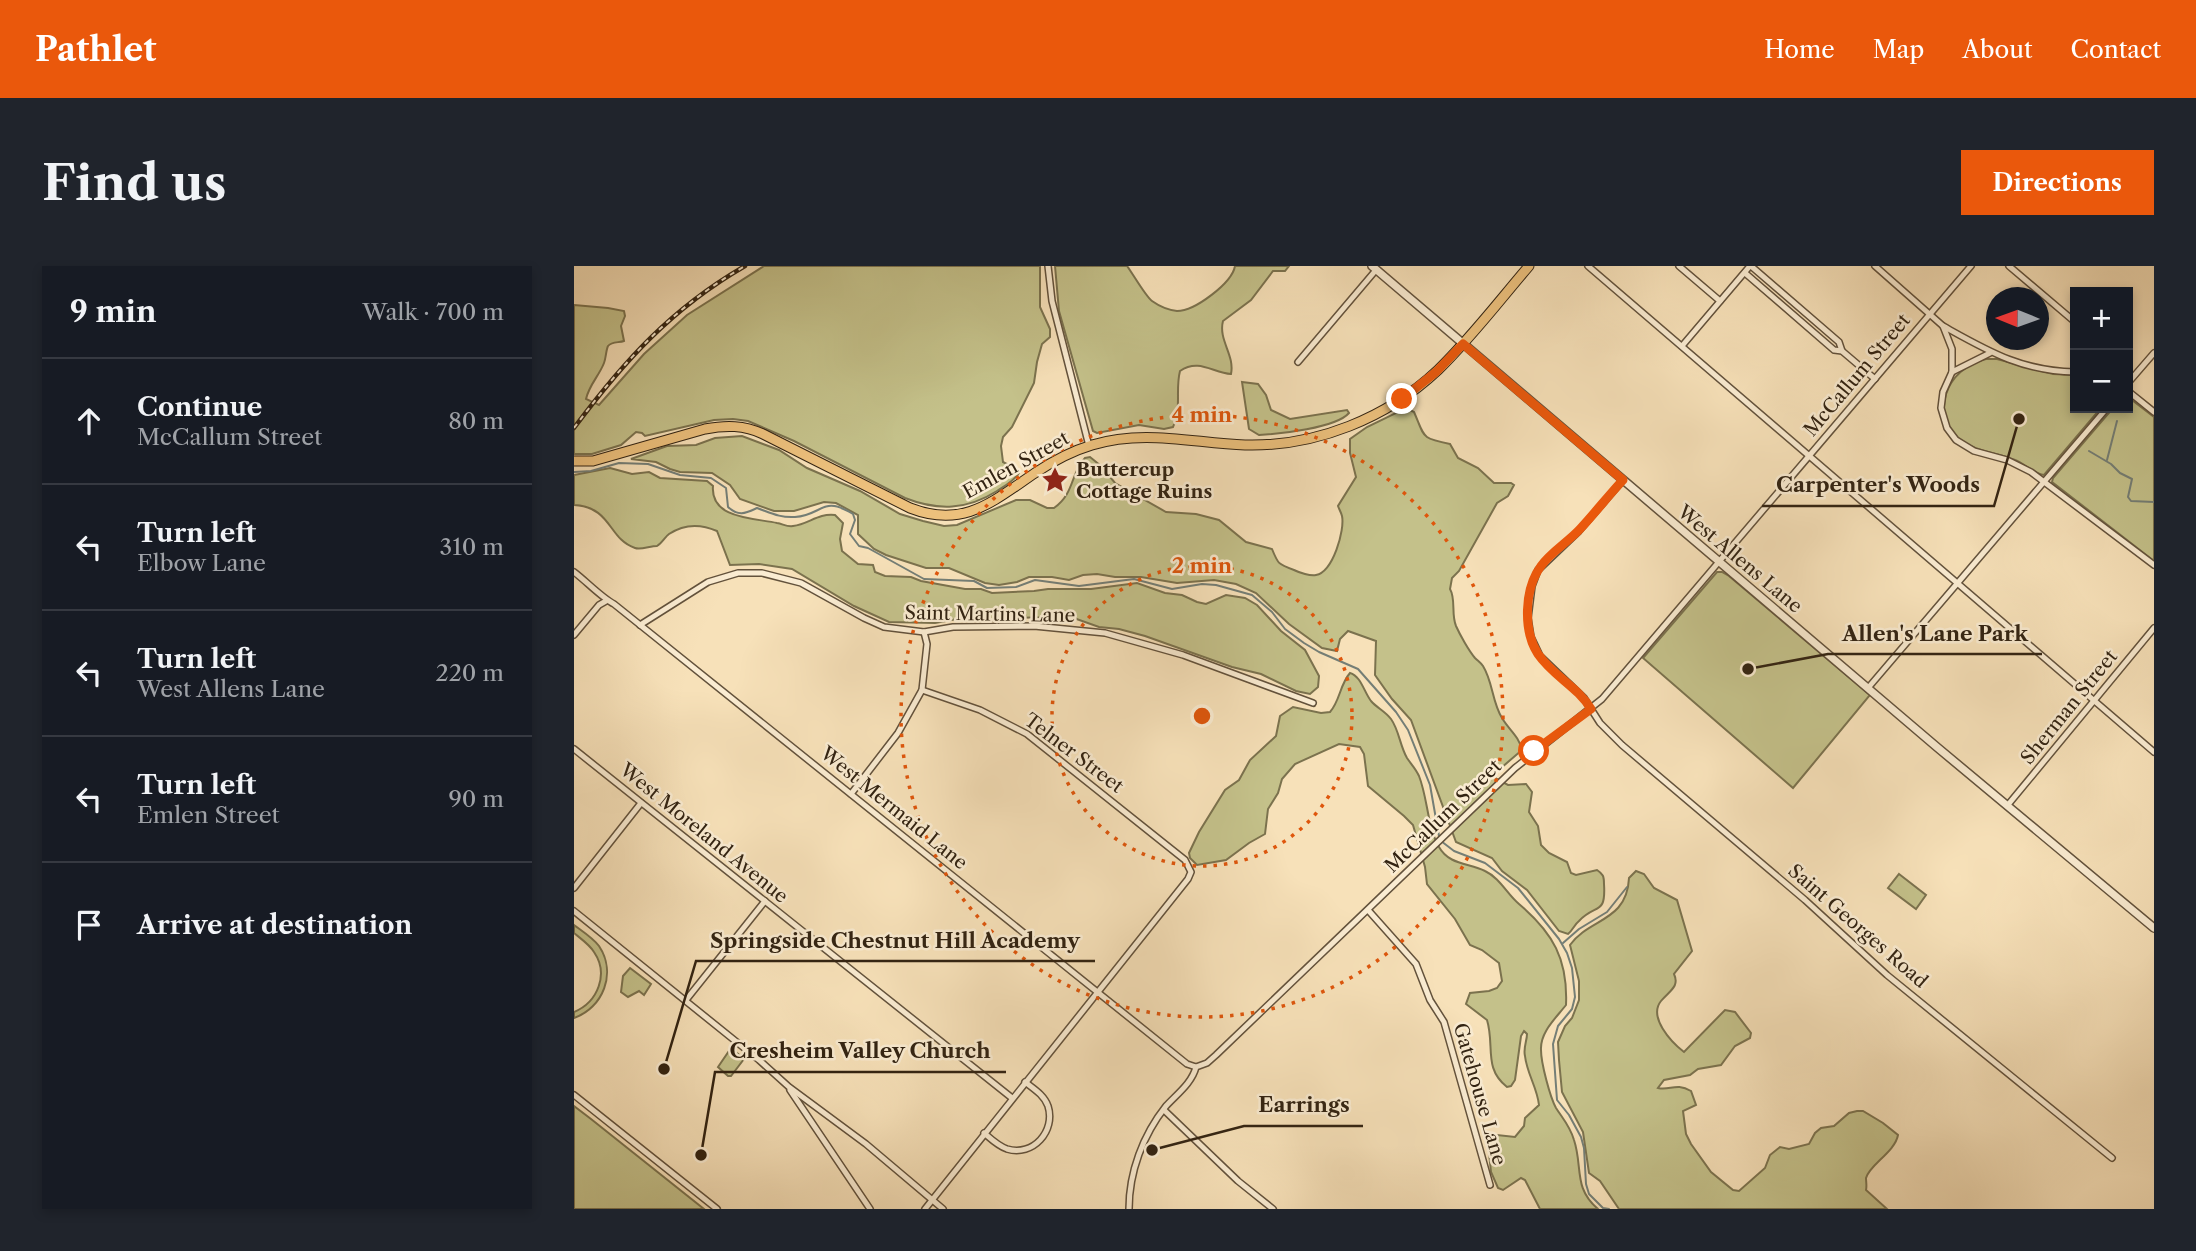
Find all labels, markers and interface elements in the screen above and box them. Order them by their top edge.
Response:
text: Pathlet [35,29,157,70]
text: Home [1764,35,1835,64]
text: Map [1873,35,1924,64]
text: About [1962,35,2033,64]
text: Contact [2071,35,2161,64]
button: Directions [1961,150,2154,215]
text: Find us [42,152,226,213]
north arrow [1986,287,2049,350]
map controls [2070,287,2133,413]
button: + [2070,287,2133,350]
text: 9 min [70,293,157,330]
text: Walk · 700 m [362,298,504,326]
street label: McCallum Street [1799,309,1915,441]
button: − [2070,350,2133,413]
route end [1386,383,1417,414]
text: Continue [137,391,262,423]
icon: ahead [70,402,108,440]
text: 4 min [1172,402,1233,427]
text: 80 m [448,407,504,435]
text: McCallum Street [137,423,322,451]
street label: Emlen Street [959,426,1073,504]
place label: Buttercup Cottage Ruins [1076,458,1213,503]
callout: Carpenter's Woods [1762,464,1994,506]
place icon: Buttercup Cottage Ruins [1040,465,1070,495]
text: Carpenter's Woods [1776,472,1980,497]
street label: West Allens Lane [1672,500,1807,618]
text: Turn left [137,517,256,549]
icon: left [70,528,108,566]
text: 310 m [440,533,504,561]
text: Elbow Lane [137,549,266,577]
text: 2 min [1172,553,1233,578]
street label: Saint Martins Lane [905,601,1075,627]
callout: Allen's Lane Park [1828,612,2042,654]
text: Allen's Lane Park [1841,621,2029,646]
text: Turn left [137,643,256,675]
street label: Sherman Street [2016,645,2122,769]
icon: left [70,654,108,692]
text: 220 m [435,659,504,687]
text: West Allens Lane [137,675,325,703]
centre of rings [1190,704,1214,728]
street label: Telner Street [1020,708,1128,798]
route start [1518,735,1549,766]
street label: West Mermaid Lane [815,741,972,874]
street label: McCallum Street [1380,754,1506,877]
street label: West Moreland Avenue [615,758,793,908]
text: Turn left [137,769,256,801]
icon: left [70,780,108,818]
text: 90 m [448,785,504,813]
text: Emlen Street [137,801,280,829]
street label: Saint Georges Road [1784,859,1933,993]
icon: arrive [70,906,108,944]
text: Arrive at destination [137,909,412,941]
callout: Springside Chestnut Hill Academy [696,919,1095,961]
text: Springside Chestnut Hill Academy [710,928,1081,953]
street label: Gatehouse Lane [1449,1020,1511,1168]
callout: Cresheim Valley Church [715,1030,1006,1072]
text: Cresheim Valley Church [729,1038,991,1063]
callout: Earrings [1244,1084,1363,1126]
text: Earrings [1258,1092,1350,1117]

